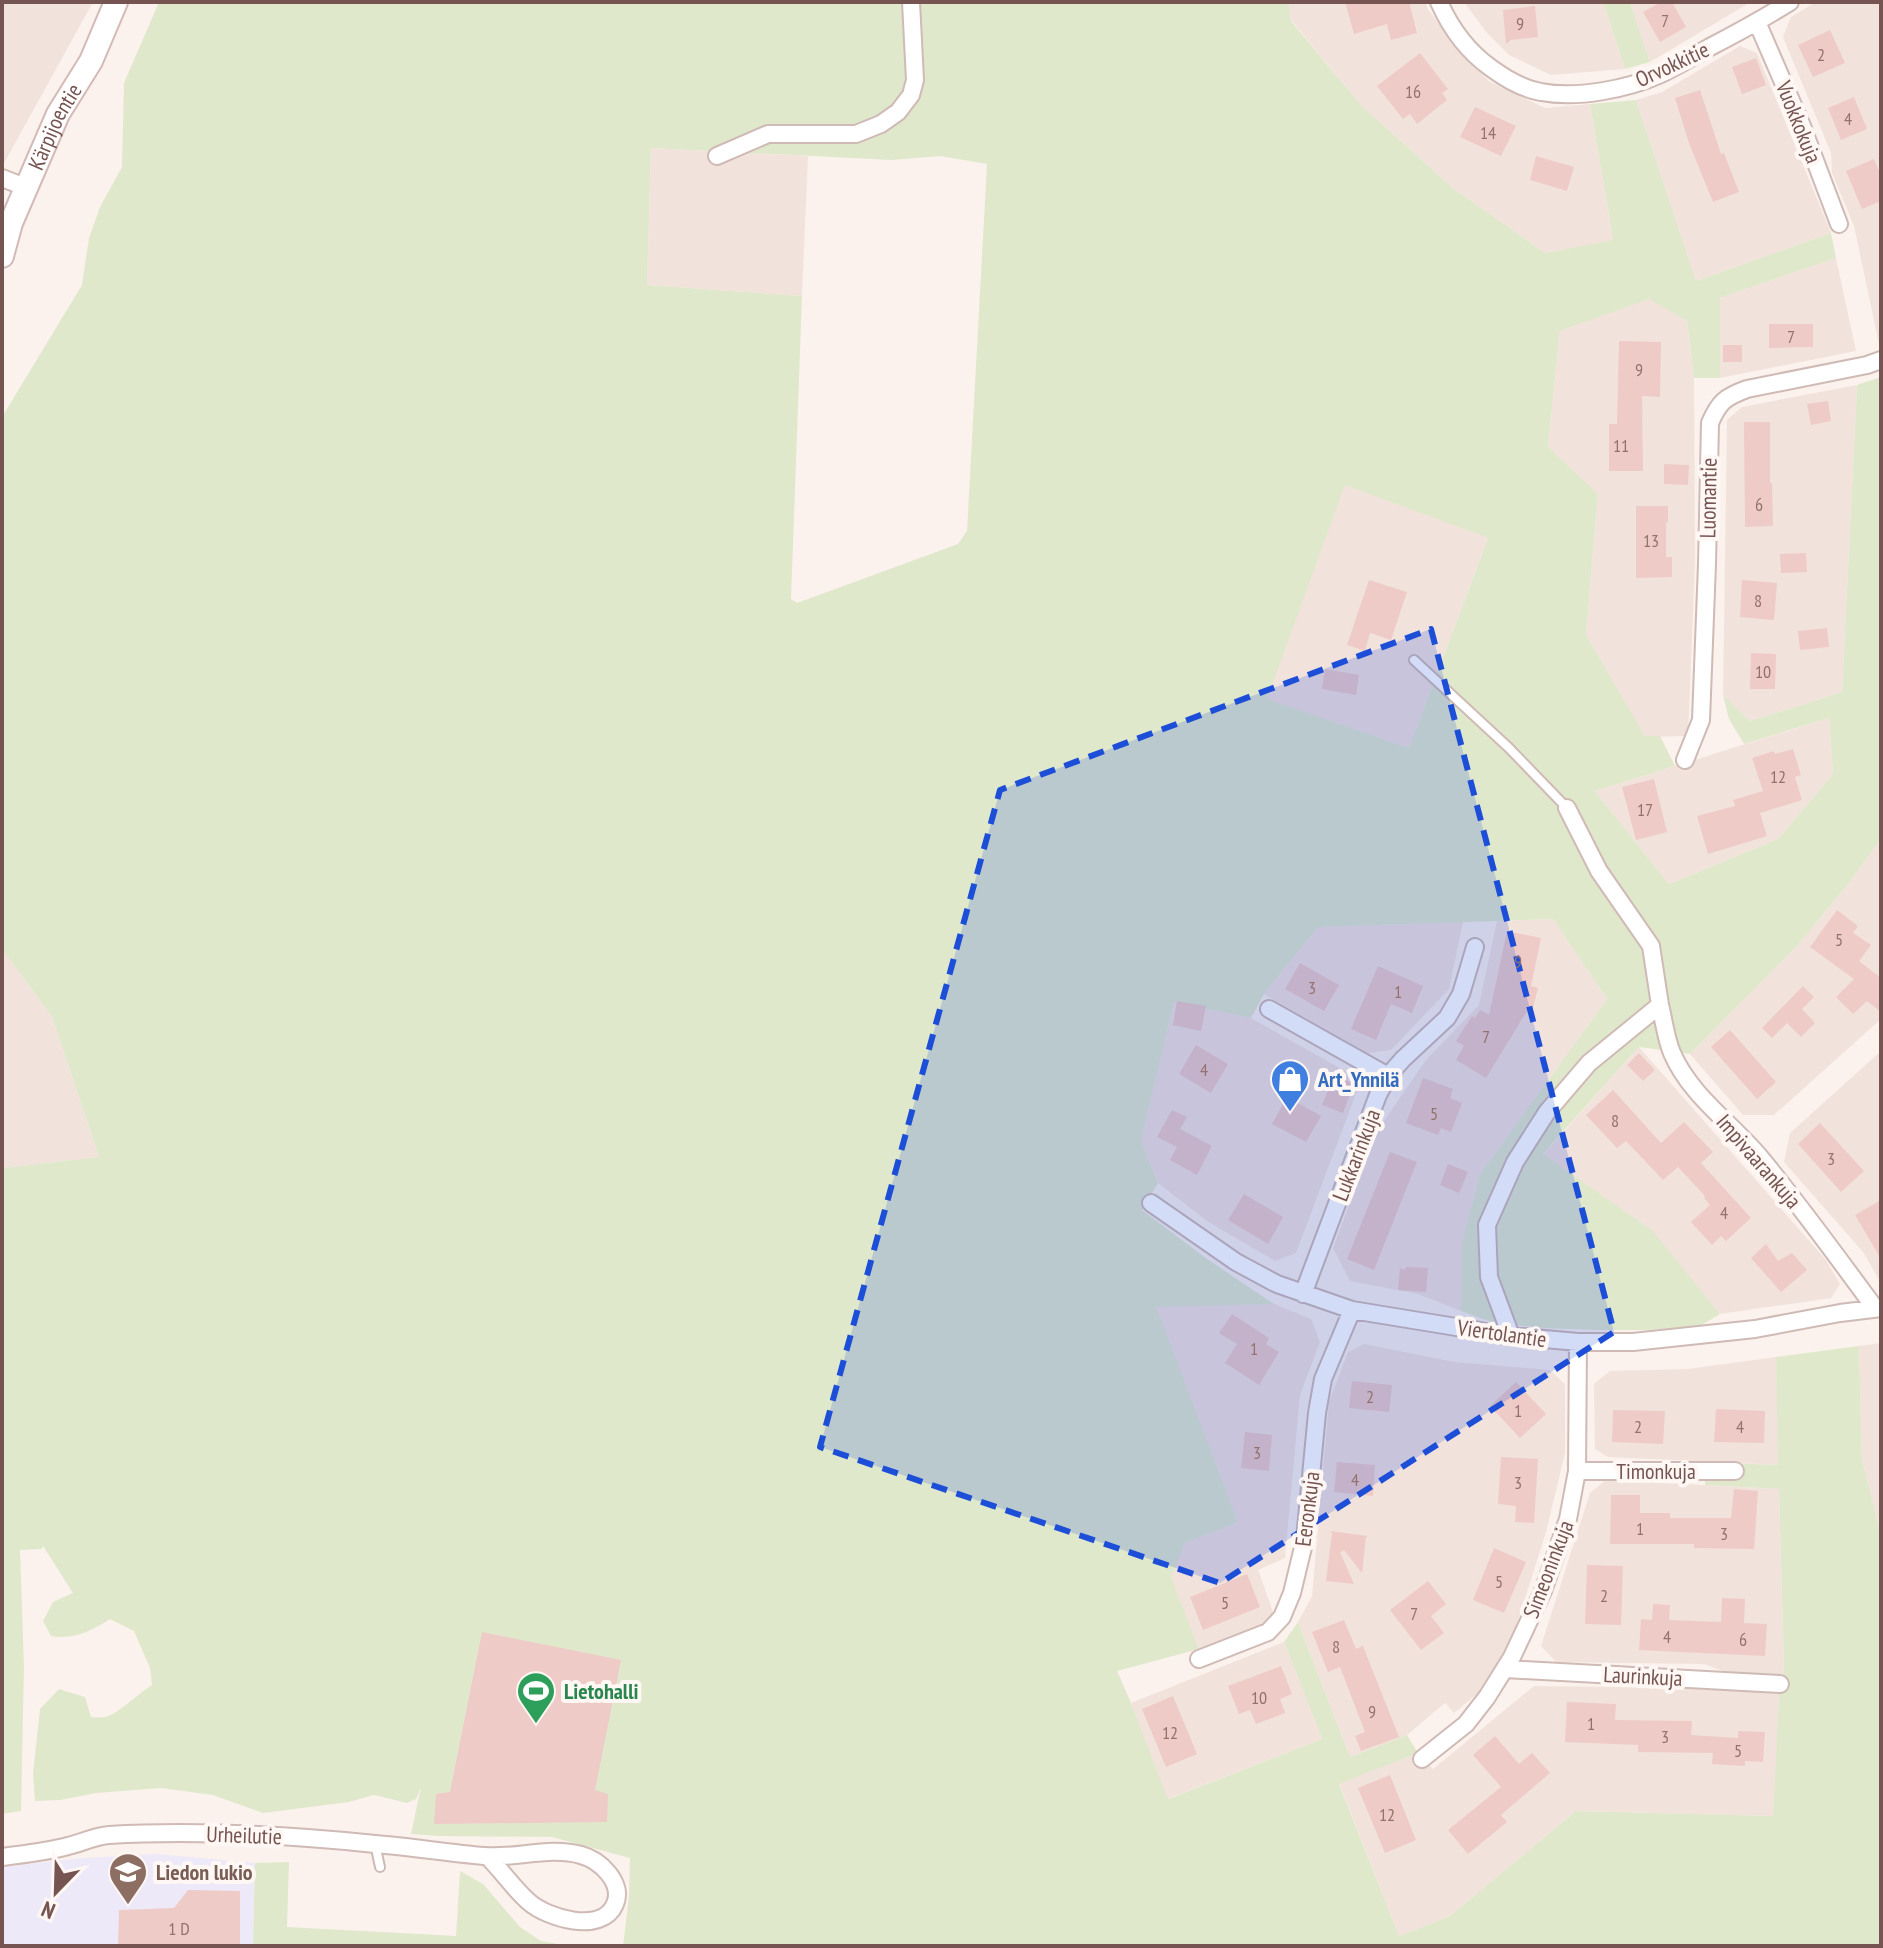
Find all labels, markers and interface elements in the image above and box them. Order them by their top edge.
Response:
house number: 7 [1661,9,1669,32]
house number: 9 [1516,12,1524,35]
street label: Orvokkitie [1631,35,1713,93]
house number: 2 [1817,43,1825,66]
street label: Vuokkokuja [1769,76,1828,167]
street label: Kärpijoentie [22,78,88,174]
house number: 16 [1405,80,1421,103]
house number: 4 [1844,107,1852,130]
house number: 14 [1480,121,1496,144]
house number: 7 [1787,325,1795,348]
house number: 9 [1635,358,1643,381]
house number: 11 [1613,434,1629,457]
street label: Luomantie [1693,457,1723,539]
house number: 6 [1755,493,1763,516]
house number: 13 [1643,529,1659,552]
house number: 8 [1754,589,1762,612]
house number: 10 [1755,660,1771,683]
house number: 12 [1770,765,1786,788]
house number: 17 [1637,798,1653,821]
house number: 5 [1835,928,1843,951]
house number: 9 [1514,950,1522,973]
house number: 3 [1308,976,1316,999]
house number: 1 [1394,980,1402,1003]
house number: 7 [1482,1025,1490,1048]
house number: 4 [1200,1058,1208,1081]
shop icon: Art_Ynnilä [1269,1058,1311,1113]
place label: Art_Ynnilä [1317,1065,1399,1093]
house number: 5 [1430,1102,1438,1125]
street label: Lukkarinkuja [1326,1105,1386,1205]
street label: Impivaarankuja [1710,1108,1808,1214]
house number: 8 [1611,1109,1619,1132]
house number: 3 [1827,1147,1835,1170]
house number: 4 [1720,1201,1728,1224]
street label: Viertolantie [1455,1313,1548,1353]
house number: 1 [1250,1337,1258,1360]
house number: 2 [1366,1385,1374,1408]
house number: 1 [1514,1399,1522,1422]
house number: 2 [1634,1415,1642,1438]
house number: 4 [1736,1415,1744,1438]
house number: 3 [1253,1441,1261,1464]
street label: Timonkuja [1616,1457,1696,1485]
house number: 4 [1351,1468,1359,1491]
street label: Eeronkuja [1289,1470,1325,1548]
house number: 3 [1514,1471,1522,1494]
street label: Simeoninkuja [1517,1516,1579,1622]
house number: 1 [1636,1517,1644,1540]
house number: 3 [1720,1522,1728,1545]
house number: 5 [1495,1570,1503,1593]
house number: 2 [1600,1584,1608,1607]
house number: 5 [1221,1591,1229,1614]
house number: 7 [1410,1602,1418,1625]
house number: 4 [1663,1625,1671,1648]
house number: 6 [1739,1628,1747,1651]
house number: 8 [1332,1635,1340,1658]
street label: Laurinkuja [1603,1660,1683,1692]
sports icon: Lietohalli [515,1670,557,1725]
place label: Lietohalli [564,1677,639,1705]
house number: 10 [1251,1686,1267,1709]
house number: 9 [1368,1700,1376,1723]
house number: 1 [1587,1712,1595,1735]
house number: 12 [1162,1721,1178,1744]
house number: 3 [1661,1725,1669,1748]
house number: 5 [1734,1739,1742,1762]
house number: 12 [1379,1803,1395,1826]
street label: Urheilutie [206,1820,282,1850]
school or university icon: Liedon lukio [107,1851,149,1906]
north arrow [16,1852,96,1932]
place label: Liedon lukio [156,1858,253,1886]
text: N [37,1895,59,1926]
house number: 1 D [168,1917,190,1940]

